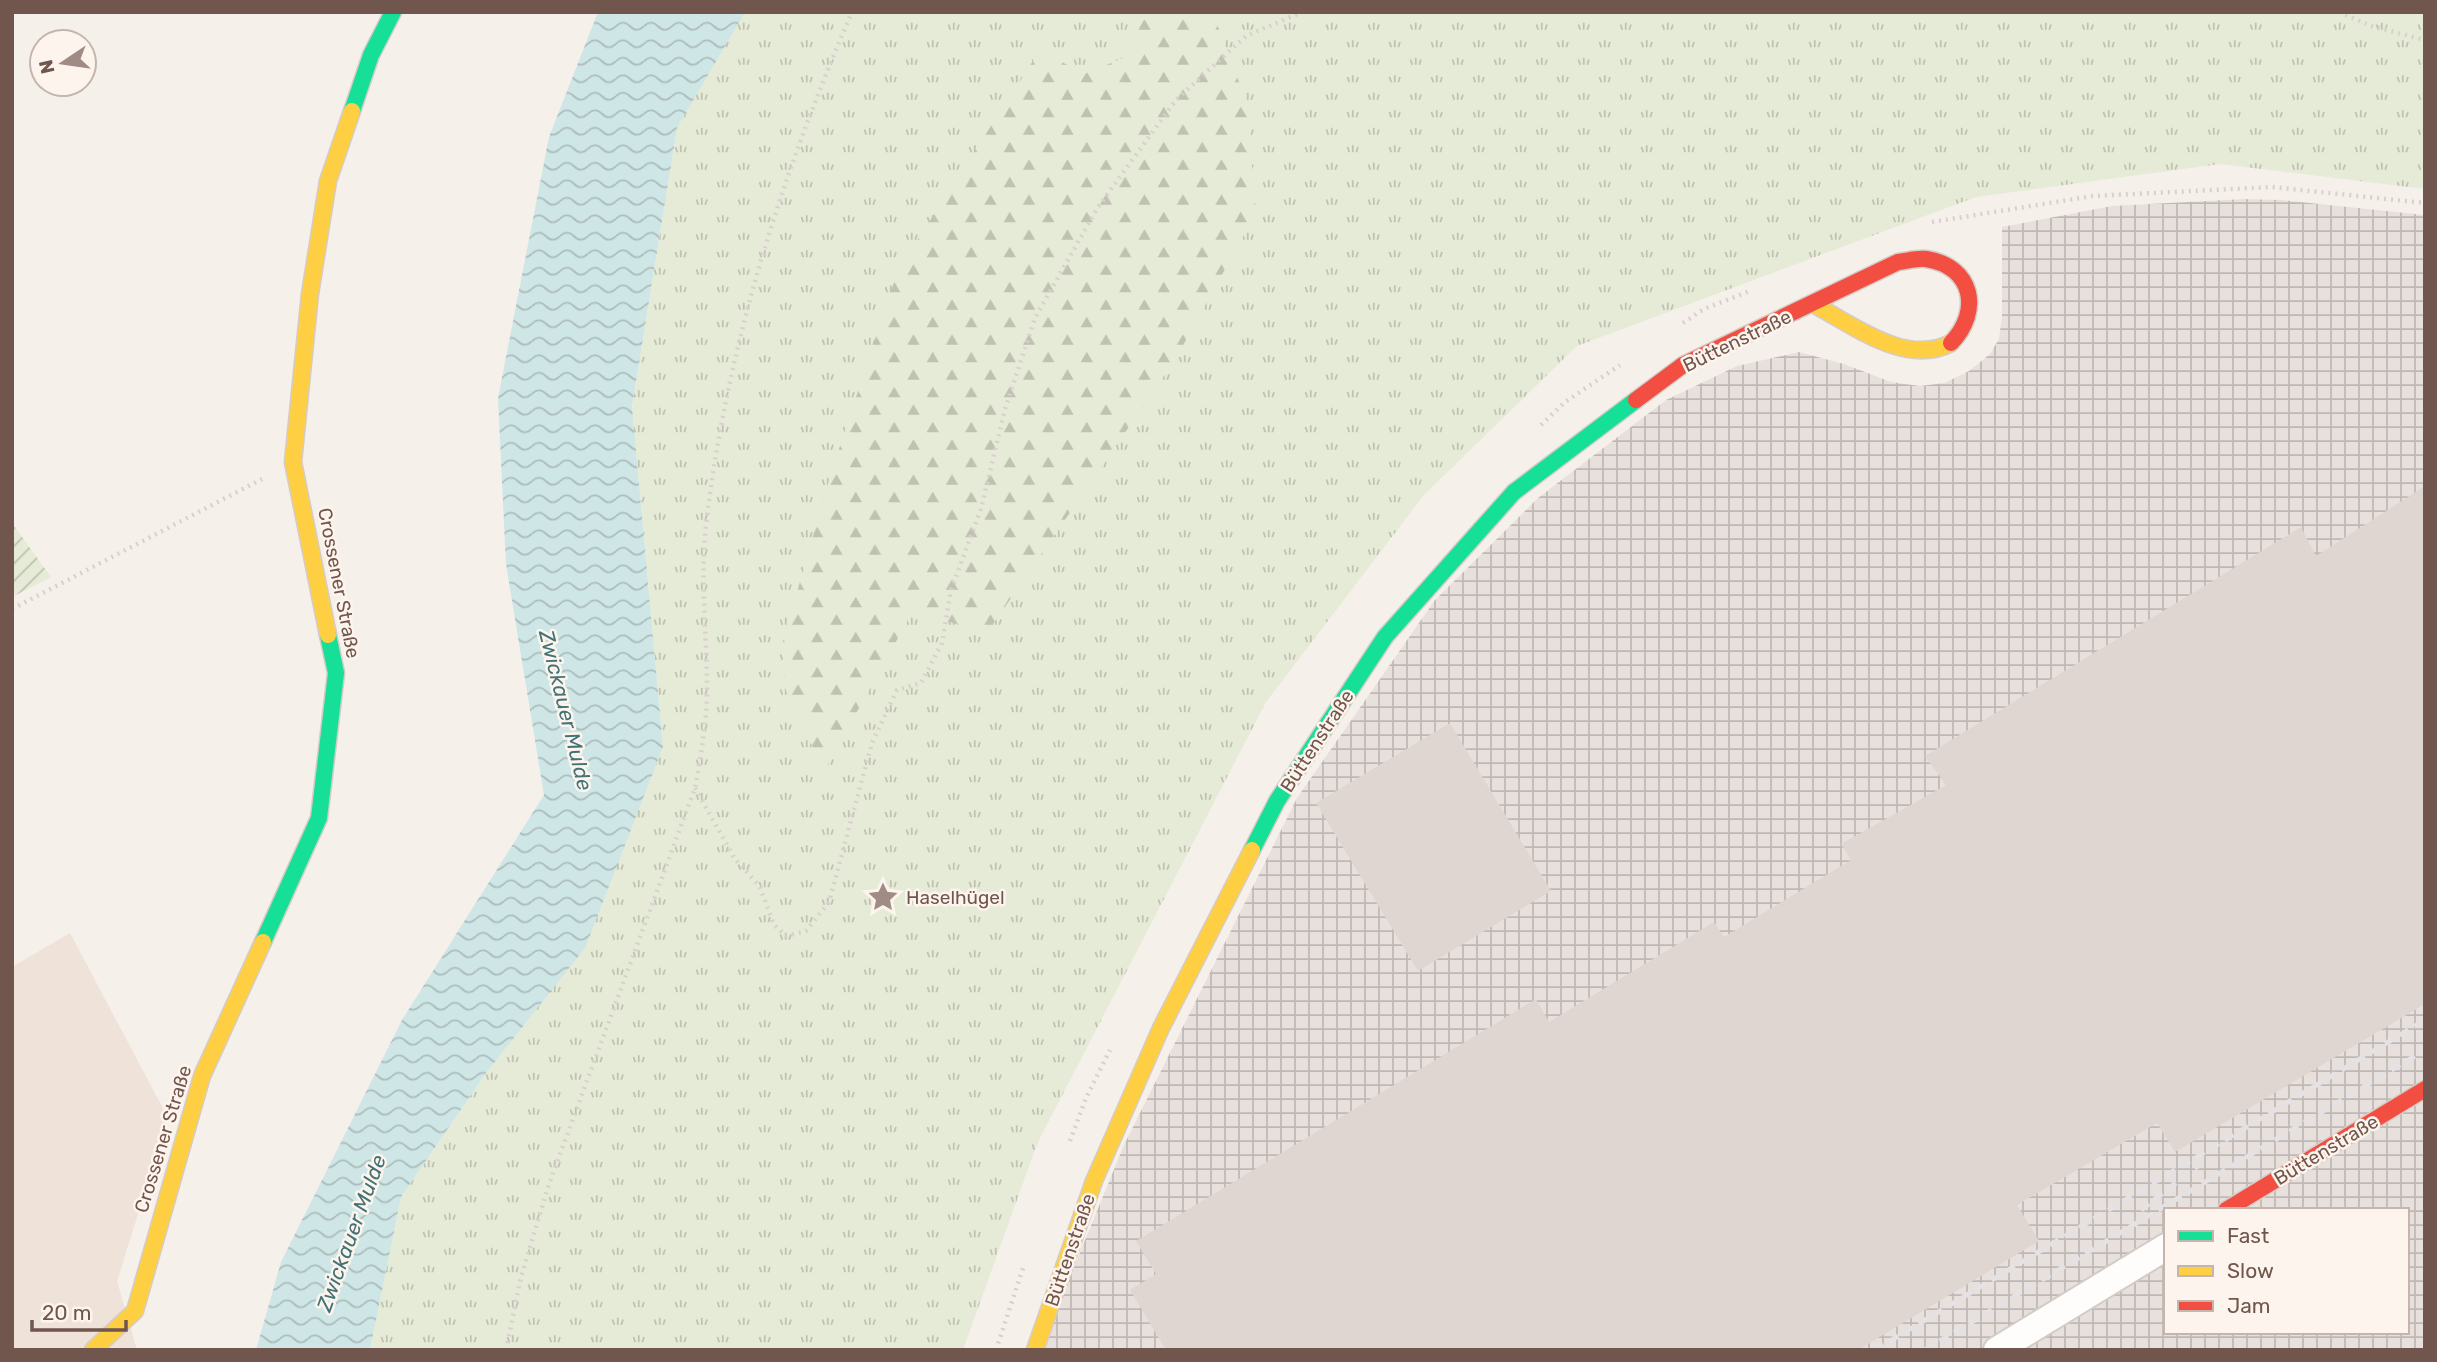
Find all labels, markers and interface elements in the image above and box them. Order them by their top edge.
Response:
north arrow [28,28,98,98]
text: N [34,57,60,76]
street label: Büttenstraße [1679,305,1795,377]
street label: Crossener Straße [313,506,365,660]
water label: Zwickauer Mulde [534,626,598,793]
street label: Büttenstraße [1275,685,1359,797]
place icon: Haselhügel [866,880,900,914]
place label: Haselhügel [906,886,1005,909]
street label: Crossener Straße [130,1063,196,1215]
street label: Büttenstraße [2270,1110,2382,1190]
water label: Zwickauer Mulde [311,1151,391,1316]
street label: Büttenstraße [1040,1191,1100,1309]
legend [2164,1208,2409,1334]
text: Fast [2227,1223,2269,1248]
text: Slow [2227,1258,2274,1283]
scale bar [32,1288,126,1332]
text: Jam [2227,1293,2271,1318]
text: 20 m [42,1300,91,1325]

